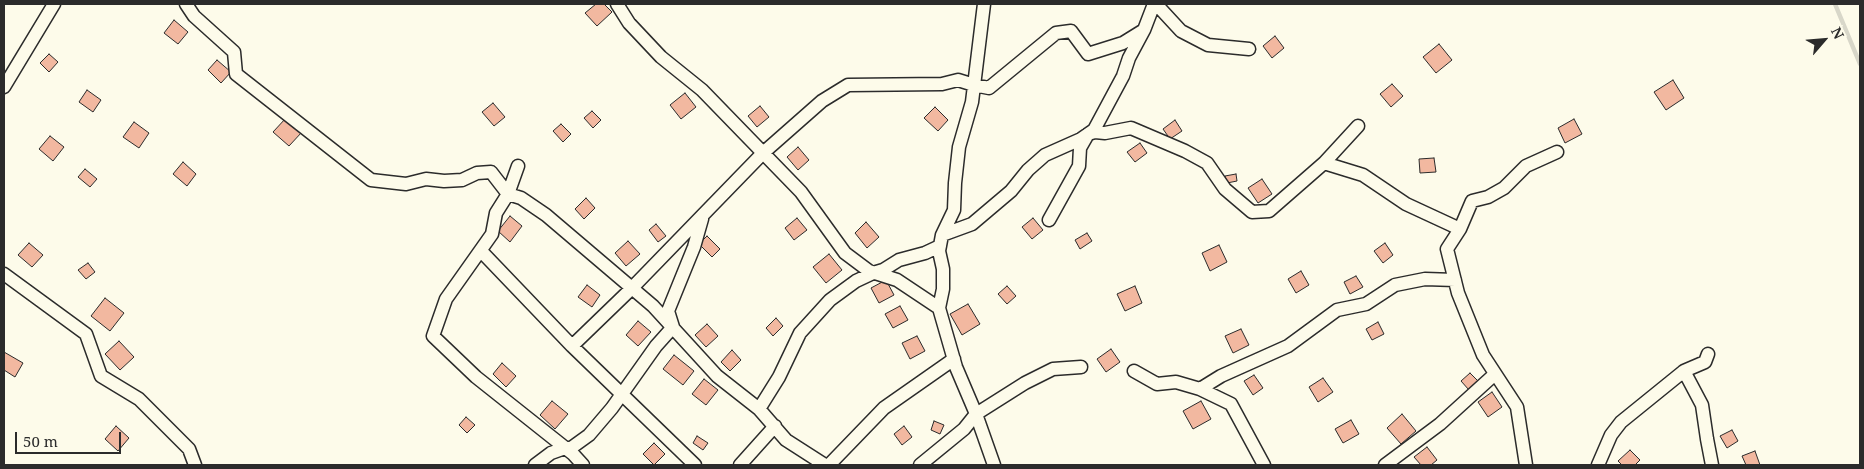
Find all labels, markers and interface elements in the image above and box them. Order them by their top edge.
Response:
north arrow [1799,15,1849,65]
text: N [1827,24,1849,42]
scale bar [18,422,124,454]
text: 50 m [23,431,58,451]

